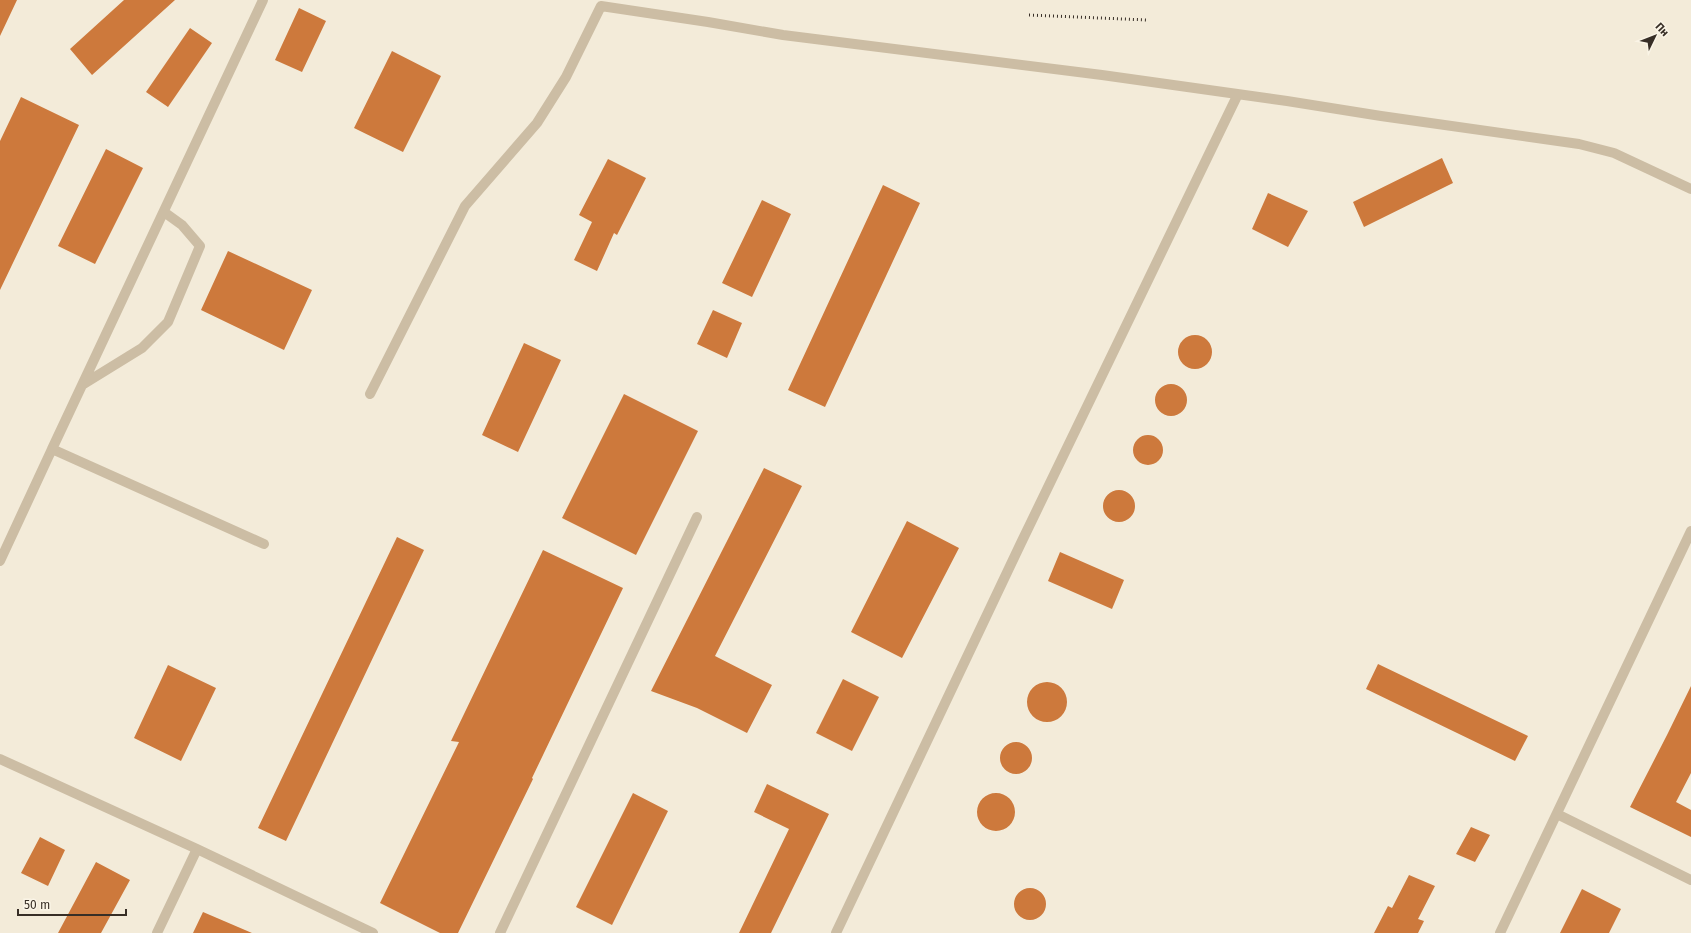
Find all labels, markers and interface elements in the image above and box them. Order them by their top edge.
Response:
north arrow [1635,16,1675,56]
text: Пн [1653,20,1671,39]
scale bar [18,891,126,917]
text: 50 m [24,898,50,912]

